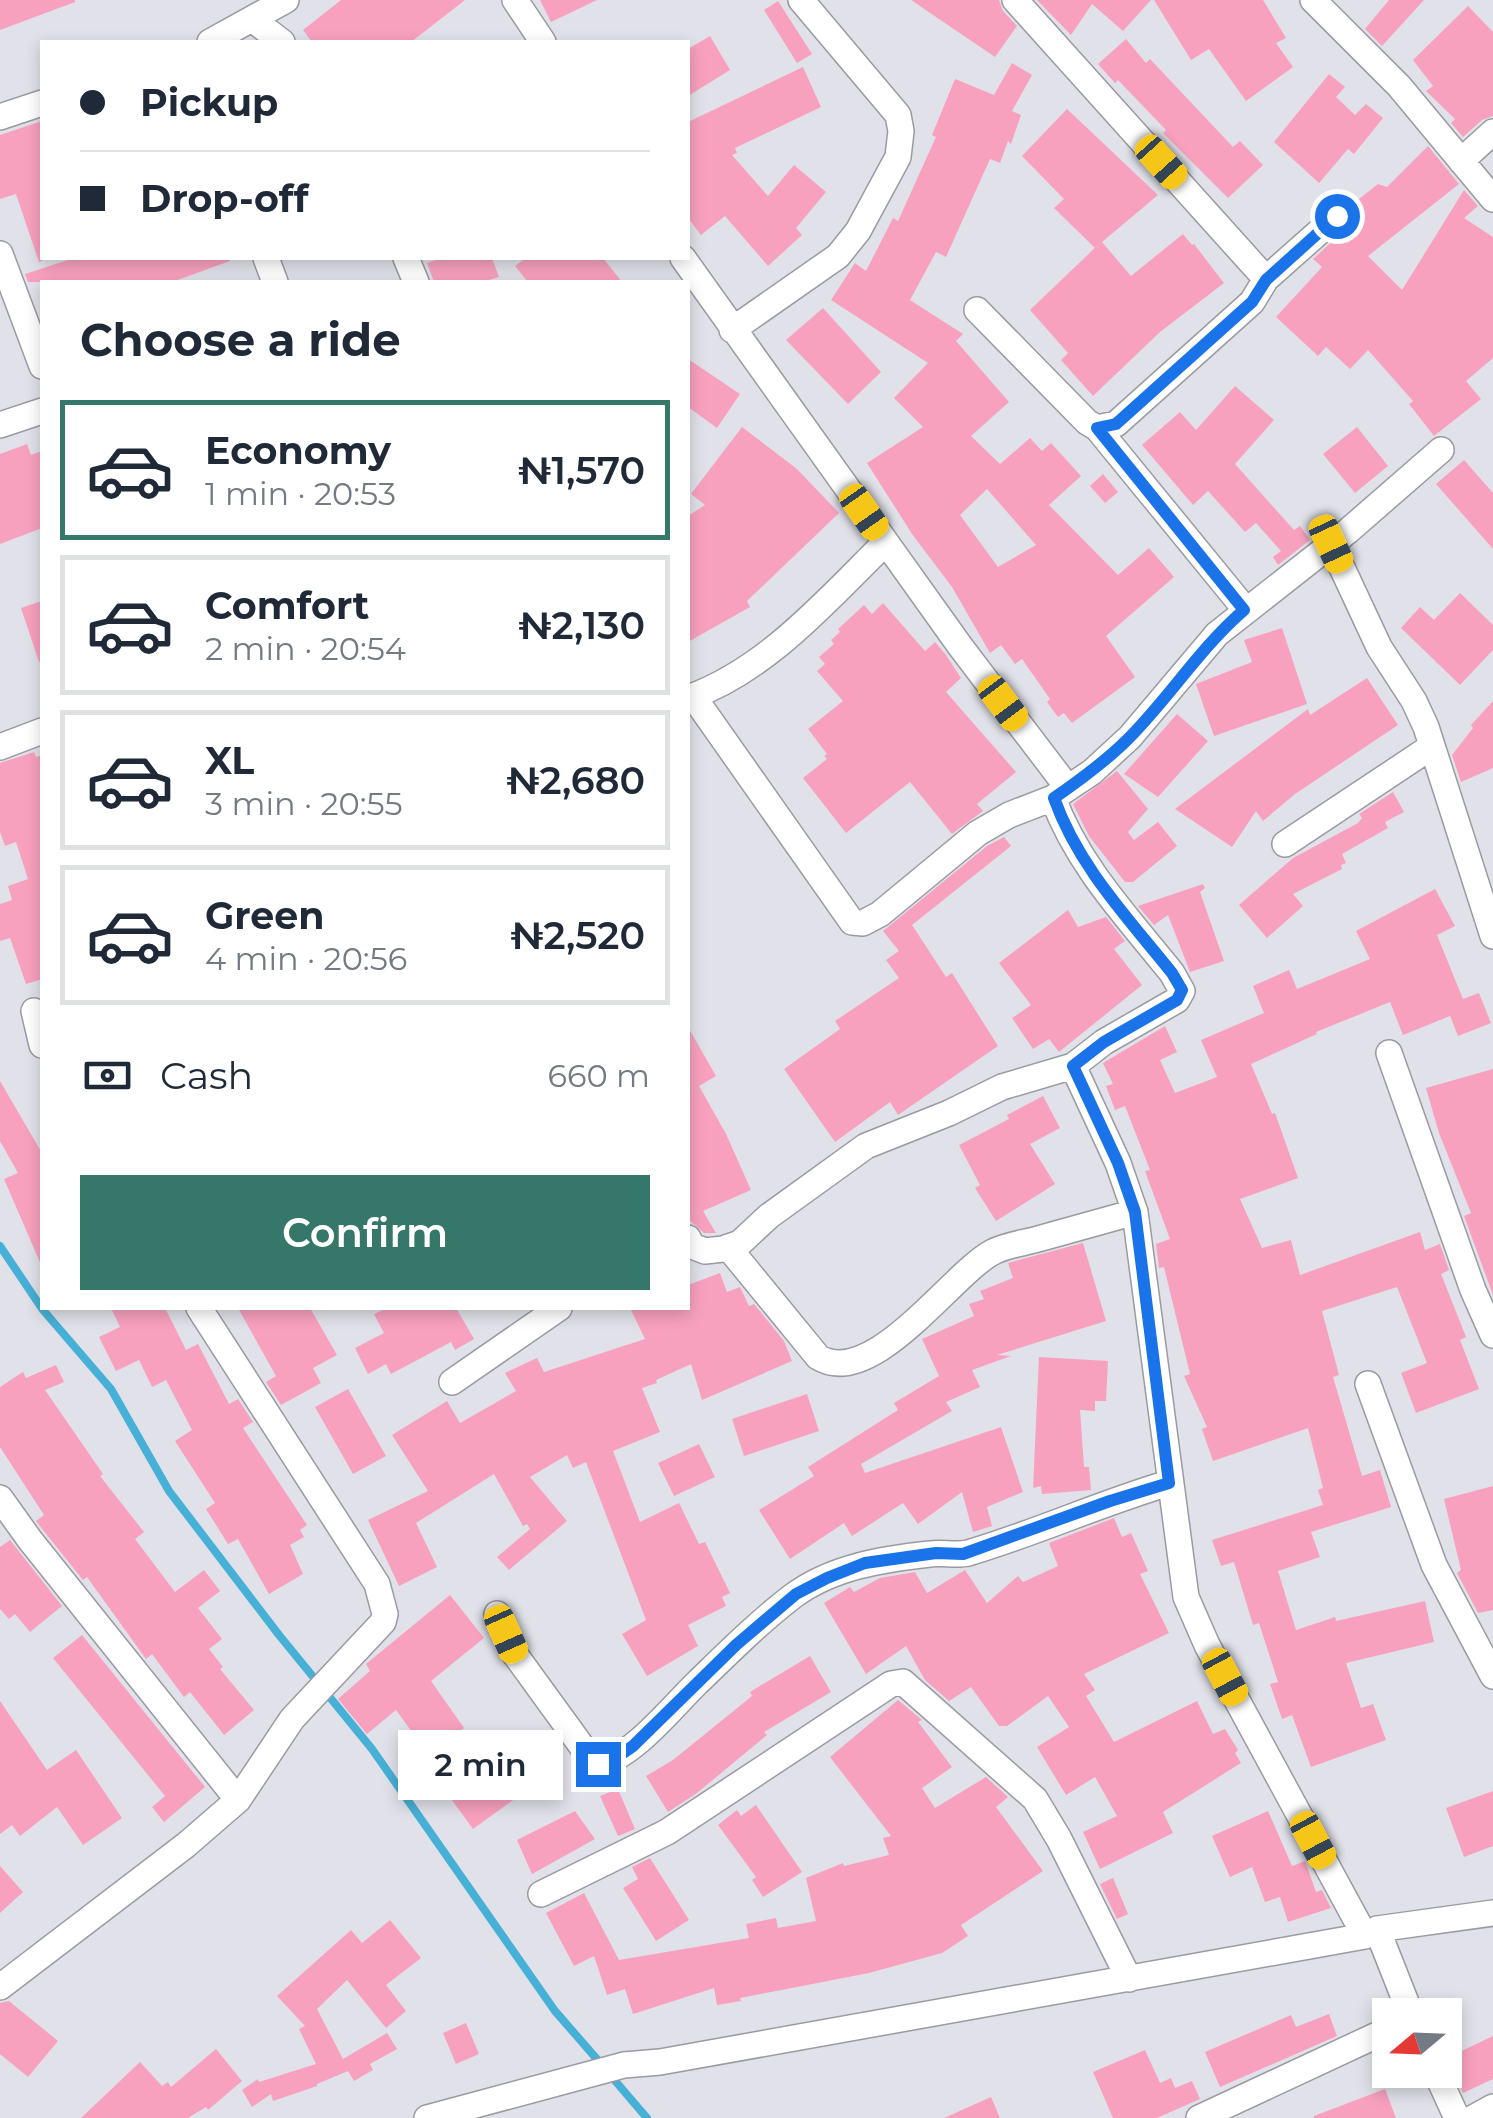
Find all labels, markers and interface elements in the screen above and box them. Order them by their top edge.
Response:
text: Pickup [140,79,278,126]
car [1130,130,1192,194]
text: Drop-off [140,175,309,222]
route start [1315,194,1360,239]
text: Choose a ride [80,312,401,367]
icon: car [85,425,175,515]
text: Economy [205,427,391,474]
text: ₦1,570 [518,447,645,494]
text: 1 min · 20:53 [205,474,396,513]
car [835,479,893,545]
car [1305,510,1357,578]
icon: car [85,580,175,670]
text: Comfort [205,582,369,629]
text: ₦2,130 [518,602,645,649]
text: 2 min · 20:54 [205,629,406,668]
car [973,670,1033,736]
icon: car [85,735,175,825]
text: XL [205,737,254,784]
text: ₦2,680 [506,757,645,804]
text: 3 min · 20:55 [205,784,403,823]
icon: car [85,890,175,980]
text: Green [205,892,325,939]
text: ₦2,520 [510,912,645,959]
text: 4 min · 20:56 [205,939,407,978]
icon: cash [80,1048,135,1103]
text: Cash [160,1052,253,1099]
text: 660 m [548,1056,650,1095]
button: Confirm [80,1175,650,1290]
car [480,1600,532,1668]
car [1198,1643,1252,1711]
callout: 2 min [398,1729,563,1799]
route end [576,1742,621,1787]
text: 2 min [434,1745,527,1784]
car [1286,1806,1340,1874]
north arrow [1372,1998,1462,2088]
map controls [1372,1998,1462,2088]

